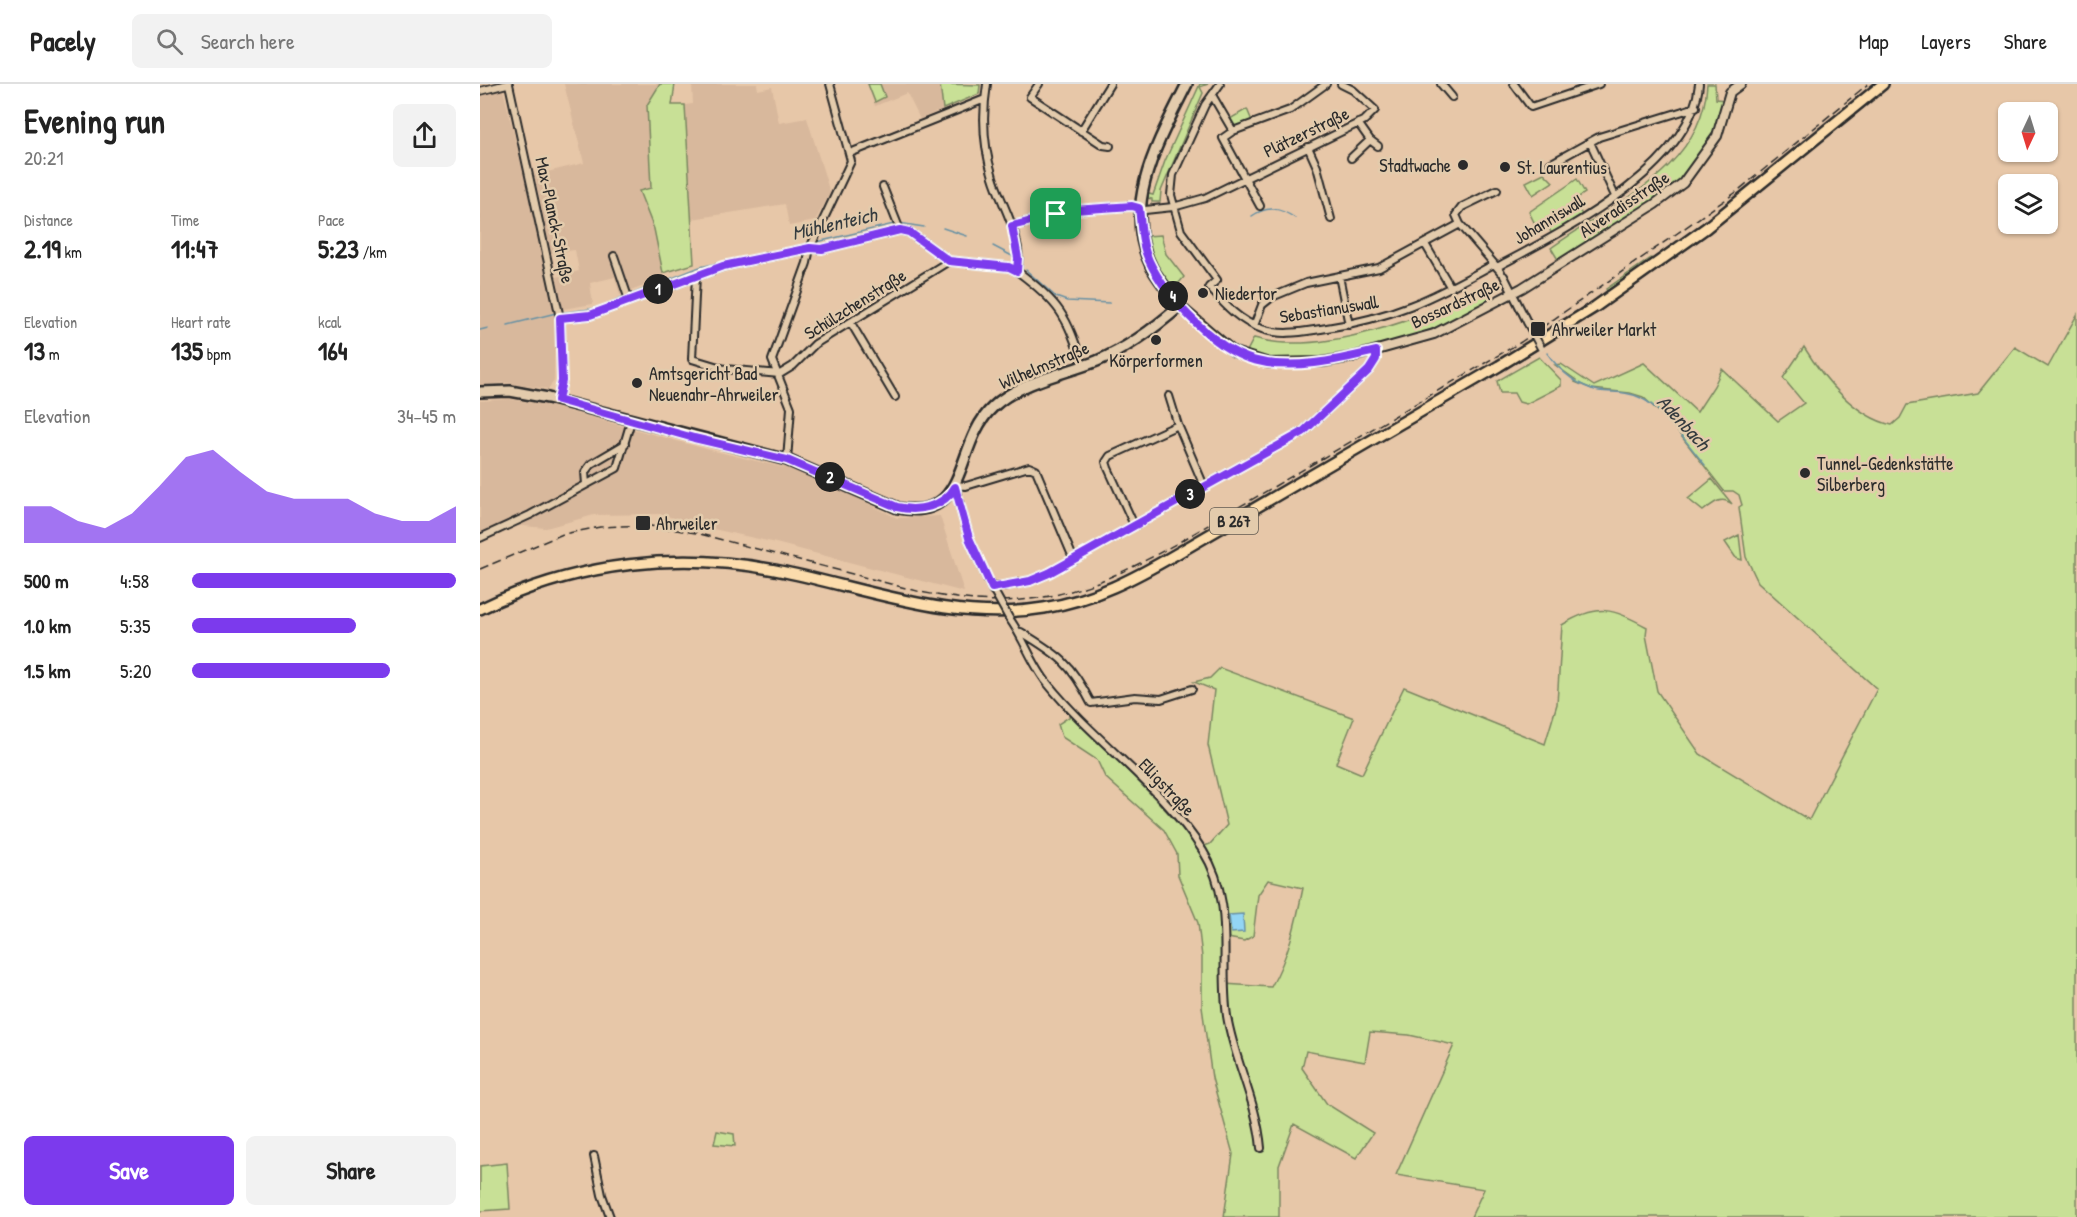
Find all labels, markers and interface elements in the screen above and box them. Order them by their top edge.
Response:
search box [132,14,552,68]
text: Pacely [30,22,96,60]
icon: search [153,25,186,58]
text: Search here [201,26,295,56]
text: Map [1859,27,1888,56]
text: Layers [1921,27,1971,56]
text: Share [2004,27,2047,56]
text: Evening run [24,99,165,143]
street label: Plätzerstraße [1259,101,1353,163]
north arrow [1998,102,2058,162]
map controls [1998,102,2058,234]
button: share [393,104,456,167]
text: 20:21 [24,144,64,171]
place label: Stadtwache [1379,153,1451,178]
street label: Max-Planck-Straße [529,155,581,285]
place label: St. Laurentius [1517,155,1607,180]
marker: Stadtwache [1456,158,1470,172]
marker: St. Laurentius [1498,160,1512,174]
street label: Alveradisstraße [1574,165,1674,243]
button: layers [1998,174,2058,234]
pin [1030,188,1081,239]
street label: Johanniswall [1509,188,1589,250]
icon: arrive [1039,197,1072,230]
water label: Mühlenteich [789,200,881,246]
text: Distance [24,209,73,231]
text: Time [171,209,199,231]
text: Pace [318,209,345,231]
text: 2.19 [24,231,61,266]
text: 11:47 [171,231,219,266]
text: 5:23 [318,231,359,266]
text: km [61,241,82,263]
text: /km [359,241,387,263]
street label: Schülzchenstraße [799,263,911,345]
street label: Bossardstraße [1407,272,1503,334]
pin: 1 [643,274,673,304]
text: 1 [655,278,661,300]
pin: 4 [1158,281,1188,311]
place label: Niedertor [1215,281,1277,306]
text: 4 [1170,285,1176,307]
marker: Niedertor [1196,286,1210,300]
street label: Sebastianuswall [1278,289,1380,329]
text: Elevation [24,311,77,333]
text: Heart rate [171,311,231,333]
text: kcal [318,311,341,333]
place label: Ahrweiler Markt [1552,317,1657,342]
marker: Ahrweiler Markt [1529,320,1547,338]
text: 13 [24,333,45,368]
text: 135 [171,333,203,368]
text: 164 [318,333,348,368]
marker: Körperformen [1149,333,1163,347]
street label: Wilhelmstraße [995,335,1093,395]
text: m [45,343,60,365]
text: bpm [203,343,231,365]
place label: Körperformen [1109,348,1203,373]
place label: Amtsgericht Bad Neuenahr-Ahrweiler [649,361,779,407]
marker: Amtsgericht Bad Neuenahr-Ahrweiler [630,376,644,390]
water label: Adenbach [1651,388,1718,457]
text: Elevation [24,402,90,429]
text: 34–45 m [397,402,456,429]
place label: Tunnel-Gedenkstätte Silberberg [1817,451,1953,497]
pin: 2 [815,462,845,492]
text: 2 [826,466,834,488]
marker: Tunnel-Gedenkstätte Silberberg [1798,466,1812,480]
pin: 3 [1175,479,1205,509]
text: 3 [1186,483,1194,505]
road number: B 267 [1210,508,1258,534]
place label: Ahrweiler [656,511,718,536]
marker: Ahrweiler [634,514,652,532]
text: 500 m [24,567,69,594]
text: 4:58 [120,567,149,594]
text: 1.0 km [24,612,71,639]
text: 5:35 [120,612,151,639]
text: 1.5 km [24,657,71,684]
text: 5:20 [120,657,151,684]
street label: Elligstraße [1133,753,1201,821]
button: Save [24,1136,234,1205]
button: Share [246,1136,456,1205]

